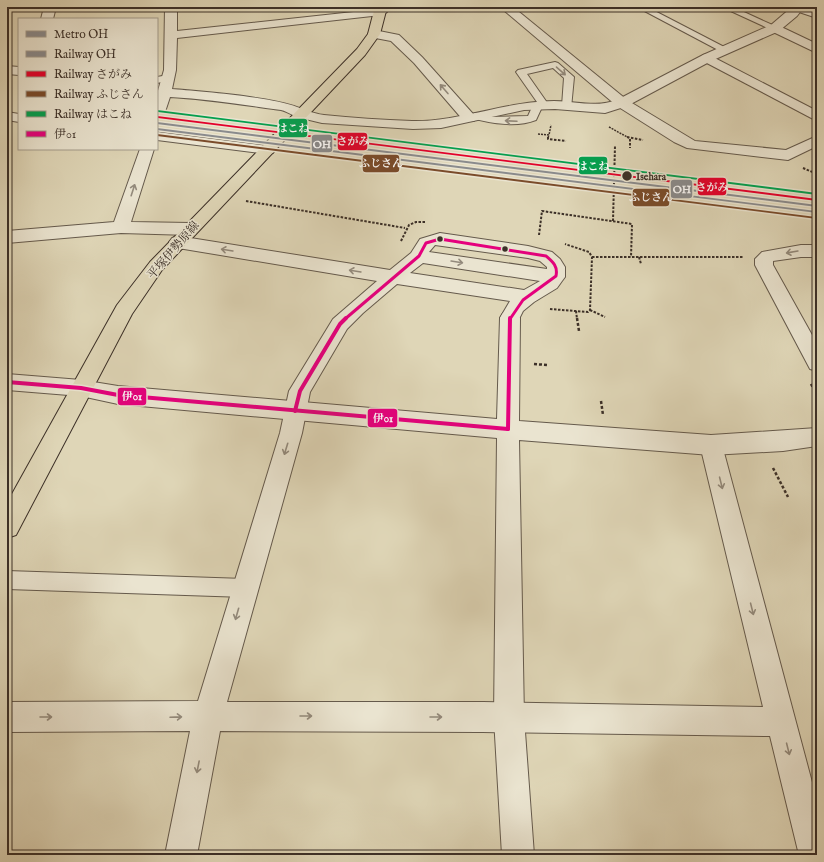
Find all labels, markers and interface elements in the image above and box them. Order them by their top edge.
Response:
legend [18,18,158,150]
text: Metro OH [54,27,108,42]
text: Railway OH [54,47,116,62]
one-way arrow [556,66,567,75]
text: Railway さがみ [54,67,132,82]
one-way arrow [439,83,448,94]
text: Railway ふじさん [54,87,144,102]
text: Railway はこね [54,107,132,122]
one-way arrow [505,117,518,124]
line badge: はこね [278,118,308,138]
text: はこね [277,122,310,136]
text: 伊01 [54,127,76,142]
line badge: さがみ [337,132,368,151]
line badge: OH [311,134,333,153]
text: さがみ [337,135,370,149]
text: OH [313,138,332,152]
line badge: ふじさん [362,154,400,173]
line badge: はこね [578,156,608,175]
text: ふじさん [359,157,403,171]
text: はこね [577,160,610,174]
marker: Isehara [620,169,634,183]
place label: Isehara [636,171,667,184]
line badge: さがみ [697,177,727,196]
line badge: OH [670,179,693,199]
text: さがみ [696,181,729,195]
one-way arrow [130,183,137,196]
text: OH [673,183,692,197]
line badge: ふじさん [632,188,670,207]
text: ふじさん [629,191,673,205]
street label: 平塚伊勢原線 [144,218,203,282]
unlabelled marker [435,234,445,244]
unlabelled marker [500,244,510,254]
one-way arrow [221,246,234,254]
one-way arrow [786,248,799,256]
one-way arrow [451,258,464,266]
one-way arrow [349,267,362,275]
line badge: 伊01 [117,387,147,406]
text: 伊01 [122,390,142,404]
line badge: 伊01 [367,408,398,428]
text: 伊01 [373,412,393,426]
one-way arrow [282,442,289,455]
one-way arrow [718,476,725,489]
one-way arrow [749,602,757,615]
one-way arrow [233,607,240,620]
one-way arrow [299,712,312,720]
one-way arrow [39,713,52,721]
one-way arrow [169,713,182,720]
one-way arrow [429,713,442,721]
one-way arrow [784,742,792,755]
one-way arrow [194,760,202,773]

